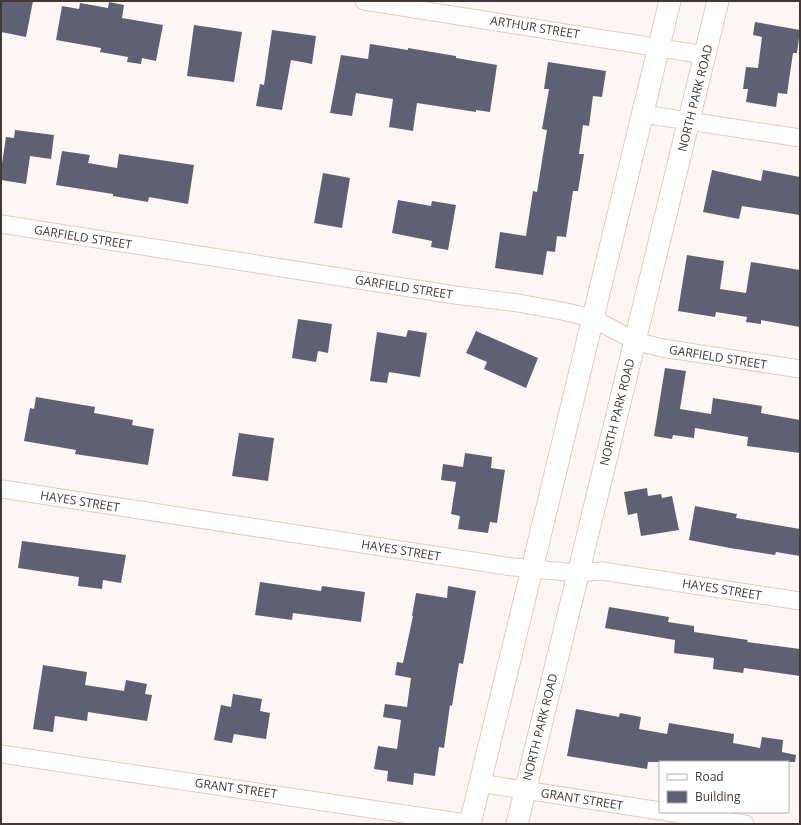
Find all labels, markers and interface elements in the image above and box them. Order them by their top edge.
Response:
street label: ARTHUR STREET [489,12,581,43]
street label: NORTH PARK ROAD [673,43,717,153]
street label: GARFIELD STREET [33,221,133,253]
street label: GARFIELD STREET [354,271,454,303]
street label: GARFIELD STREET [668,341,768,373]
street label: NORTH PARK ROAD [595,357,639,467]
street label: HAYES STREET [39,486,121,516]
street label: HAYES STREET [360,535,442,565]
street label: HAYES STREET [681,574,763,604]
street label: NORTH PARK ROAD [518,672,562,782]
legend [659,761,789,813]
text: Road [695,768,724,785]
street label: GRANT STREET [194,774,279,802]
street label: GRANT STREET [540,784,625,814]
text: Building [695,788,741,805]

